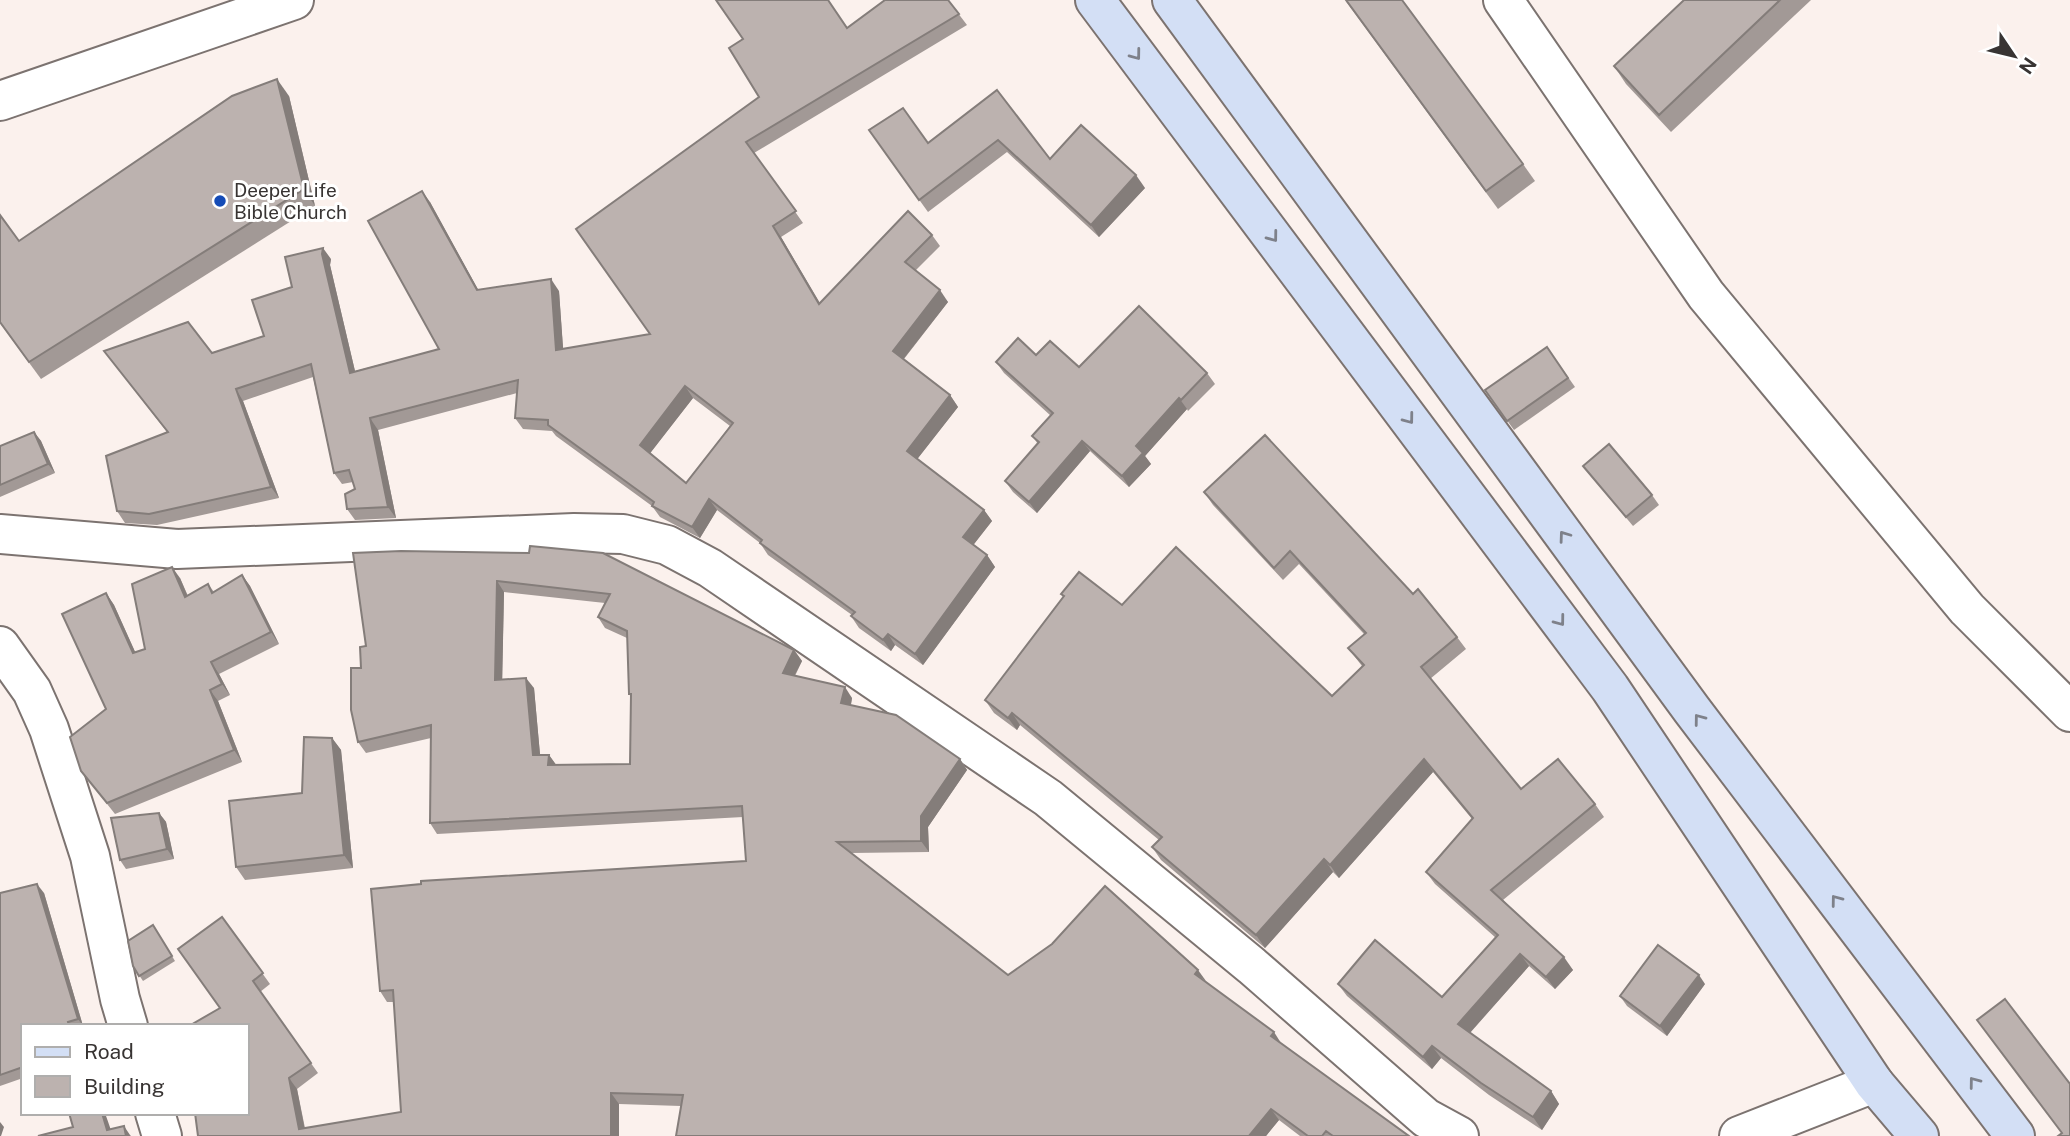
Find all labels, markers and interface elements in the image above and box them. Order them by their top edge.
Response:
north arrow [1979,21,2049,91]
one-way arrow [1128,47,1141,59]
text: N [2015,53,2041,78]
place label: Deeper Life Bible Church [234,179,347,223]
marker: Deeper Life Bible Church [212,193,228,209]
one-way arrow [1264,229,1277,242]
one-way arrow [1400,411,1413,424]
one-way arrow [1560,531,1572,543]
one-way arrow [1551,613,1564,626]
one-way arrow [1694,714,1707,727]
one-way arrow [1832,896,1845,908]
legend [21,1024,248,1115]
text: Road [84,1039,134,1064]
text: Building [84,1074,165,1099]
one-way arrow [1969,1077,1982,1089]

